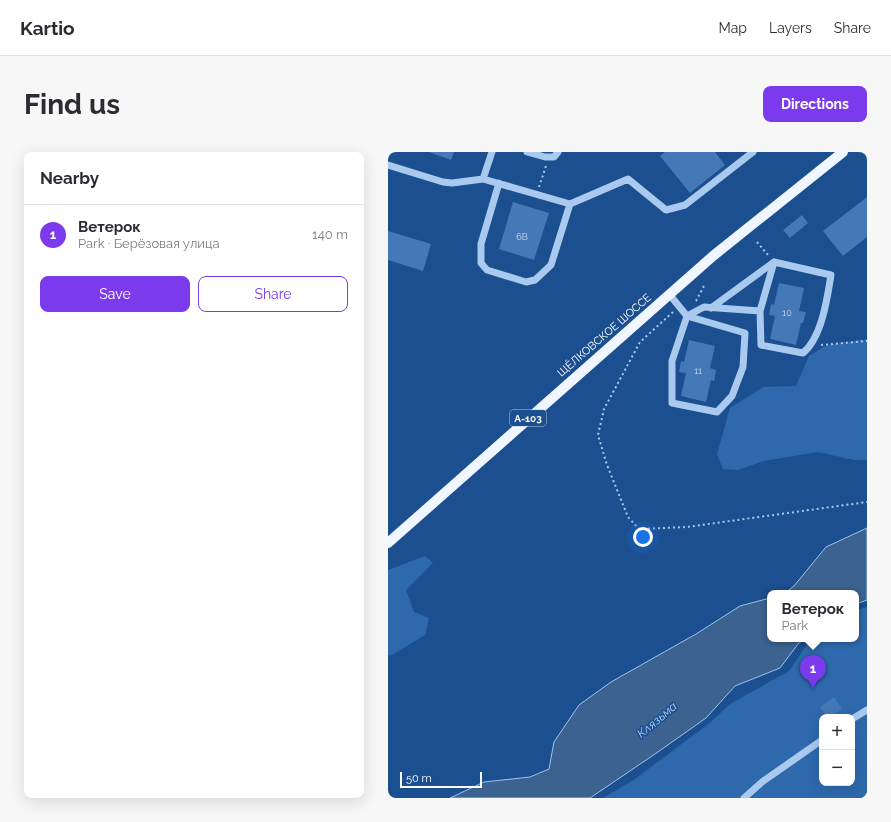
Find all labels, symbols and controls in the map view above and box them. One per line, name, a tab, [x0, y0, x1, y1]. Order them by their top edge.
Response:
text: Kartio	[20, 17, 75, 39]
text: Map	[719, 20, 747, 36]
text: Layers	[769, 20, 812, 36]
text: Share	[834, 20, 871, 36]
button: Directions	[763, 86, 867, 122]
text: Find us	[24, 88, 120, 121]
text: Nearby	[40, 168, 99, 188]
text: Ветерок	[78, 218, 141, 236]
text: 1	[50, 227, 56, 242]
text: 140 m	[312, 227, 348, 242]
house number: 6В	[516, 232, 528, 242]
text: Park · Берёзовая улица	[78, 236, 220, 251]
button: Save	[40, 276, 190, 312]
button: Share	[198, 276, 348, 312]
street label: ЩЁЛКОВСКОЕ ШОССЕ	[555, 291, 654, 380]
house number: 10	[782, 308, 792, 318]
house number: 11	[694, 366, 702, 376]
road number: А-103	[510, 410, 546, 426]
your location	[633, 527, 653, 547]
popup	[767, 590, 859, 642]
text: Ветерок	[782, 600, 844, 618]
text: Park	[782, 618, 808, 633]
pin: 1	[800, 655, 826, 688]
water label: Клязьма	[634, 699, 680, 741]
map controls	[819, 714, 855, 786]
button: +	[819, 714, 855, 750]
button: −	[819, 750, 855, 786]
scale bar	[400, 770, 482, 789]
text: 50 m	[406, 772, 432, 785]

